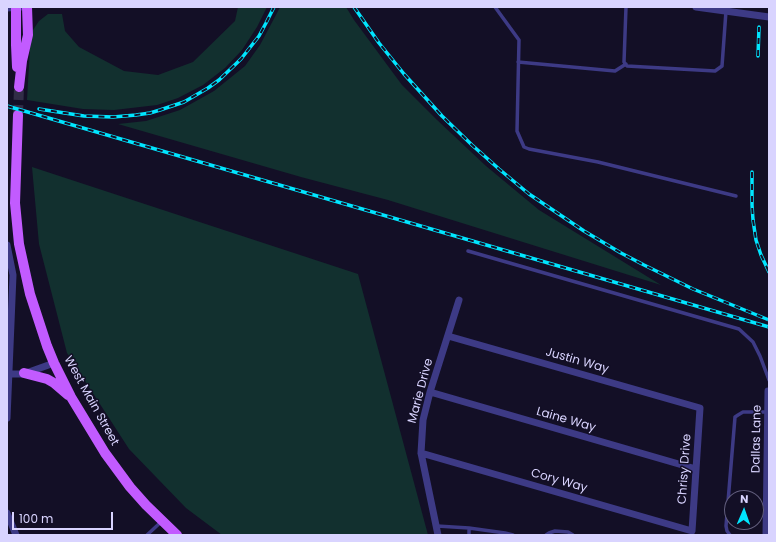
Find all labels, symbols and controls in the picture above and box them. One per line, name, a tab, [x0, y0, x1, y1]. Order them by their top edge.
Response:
street label: Justin Way	[544, 345, 610, 377]
street label: West Main Street	[60, 354, 122, 448]
street label: Marie Drive	[405, 357, 437, 425]
street label: Laine Way	[535, 405, 597, 435]
street label: Dallas Lane	[749, 405, 765, 473]
street label: Chrisy Drive	[675, 433, 695, 505]
street label: Cory Way	[529, 466, 589, 496]
north arrow	[724, 490, 764, 530]
text: N	[740, 491, 749, 507]
scale bar	[14, 504, 115, 530]
text: 100 m	[19, 510, 53, 527]

